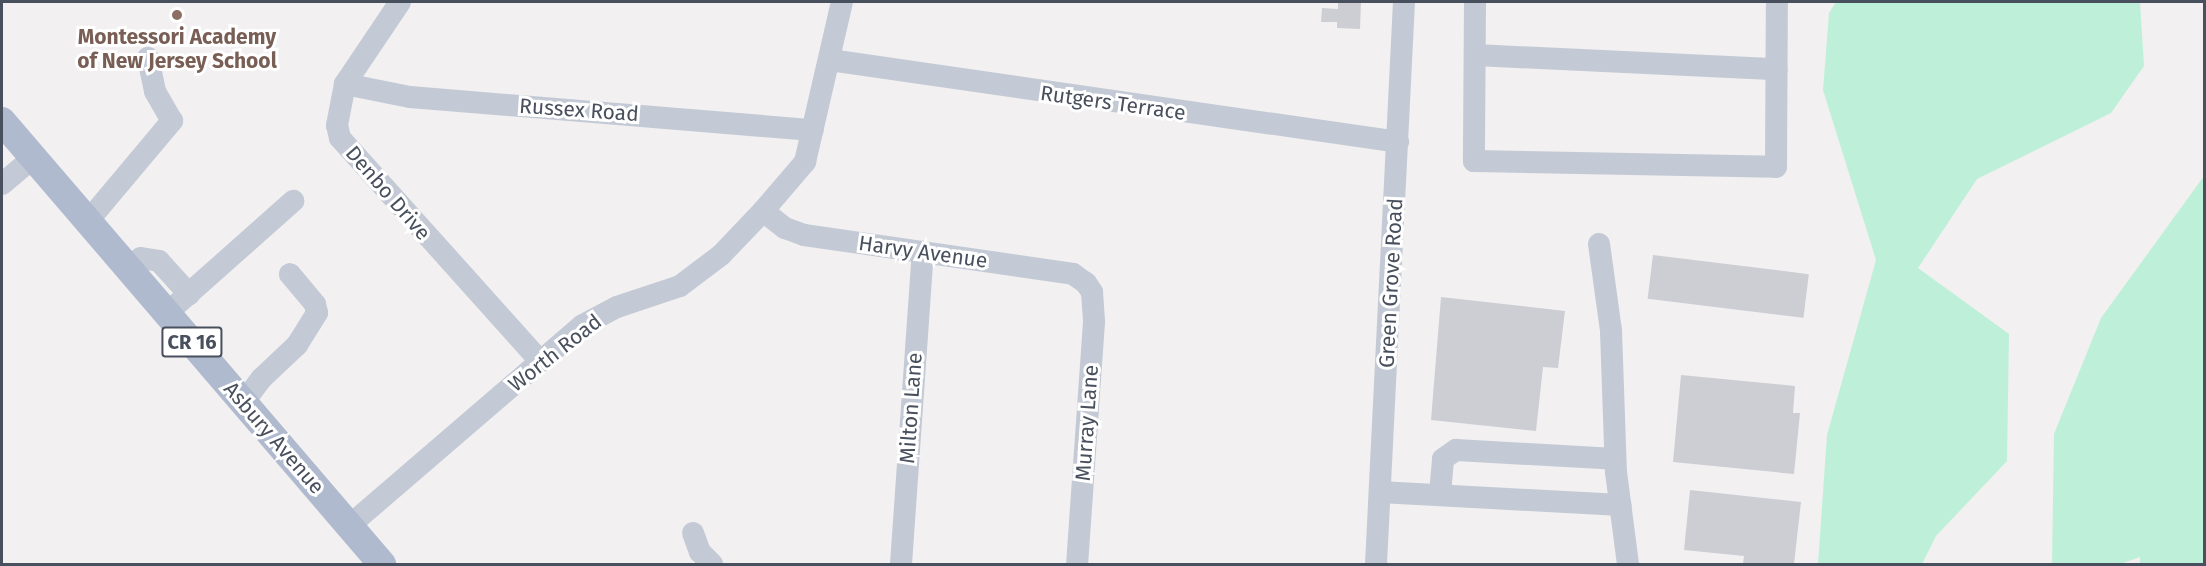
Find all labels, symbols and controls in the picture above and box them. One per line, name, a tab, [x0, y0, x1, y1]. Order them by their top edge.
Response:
marker: Montessori Academy of New Jersey School	[170, 8, 184, 22]
place label: Montessori Academy of New Jersey School	[77, 24, 277, 74]
street label: Rutgers Terrace	[1039, 80, 1187, 126]
street label: Russex Road	[518, 93, 640, 127]
street label: Denbo Drive	[340, 141, 436, 245]
street label: Green Grove Road	[1374, 197, 1408, 369]
street label: Harvy Avenue	[857, 230, 989, 274]
street label: Worth Road	[503, 309, 607, 397]
road number: CR 16	[160, 325, 224, 359]
street label: Milton Lane	[895, 352, 927, 464]
street label: Murray Lane	[1070, 364, 1104, 482]
street label: Asbury Avenue	[218, 377, 330, 499]

